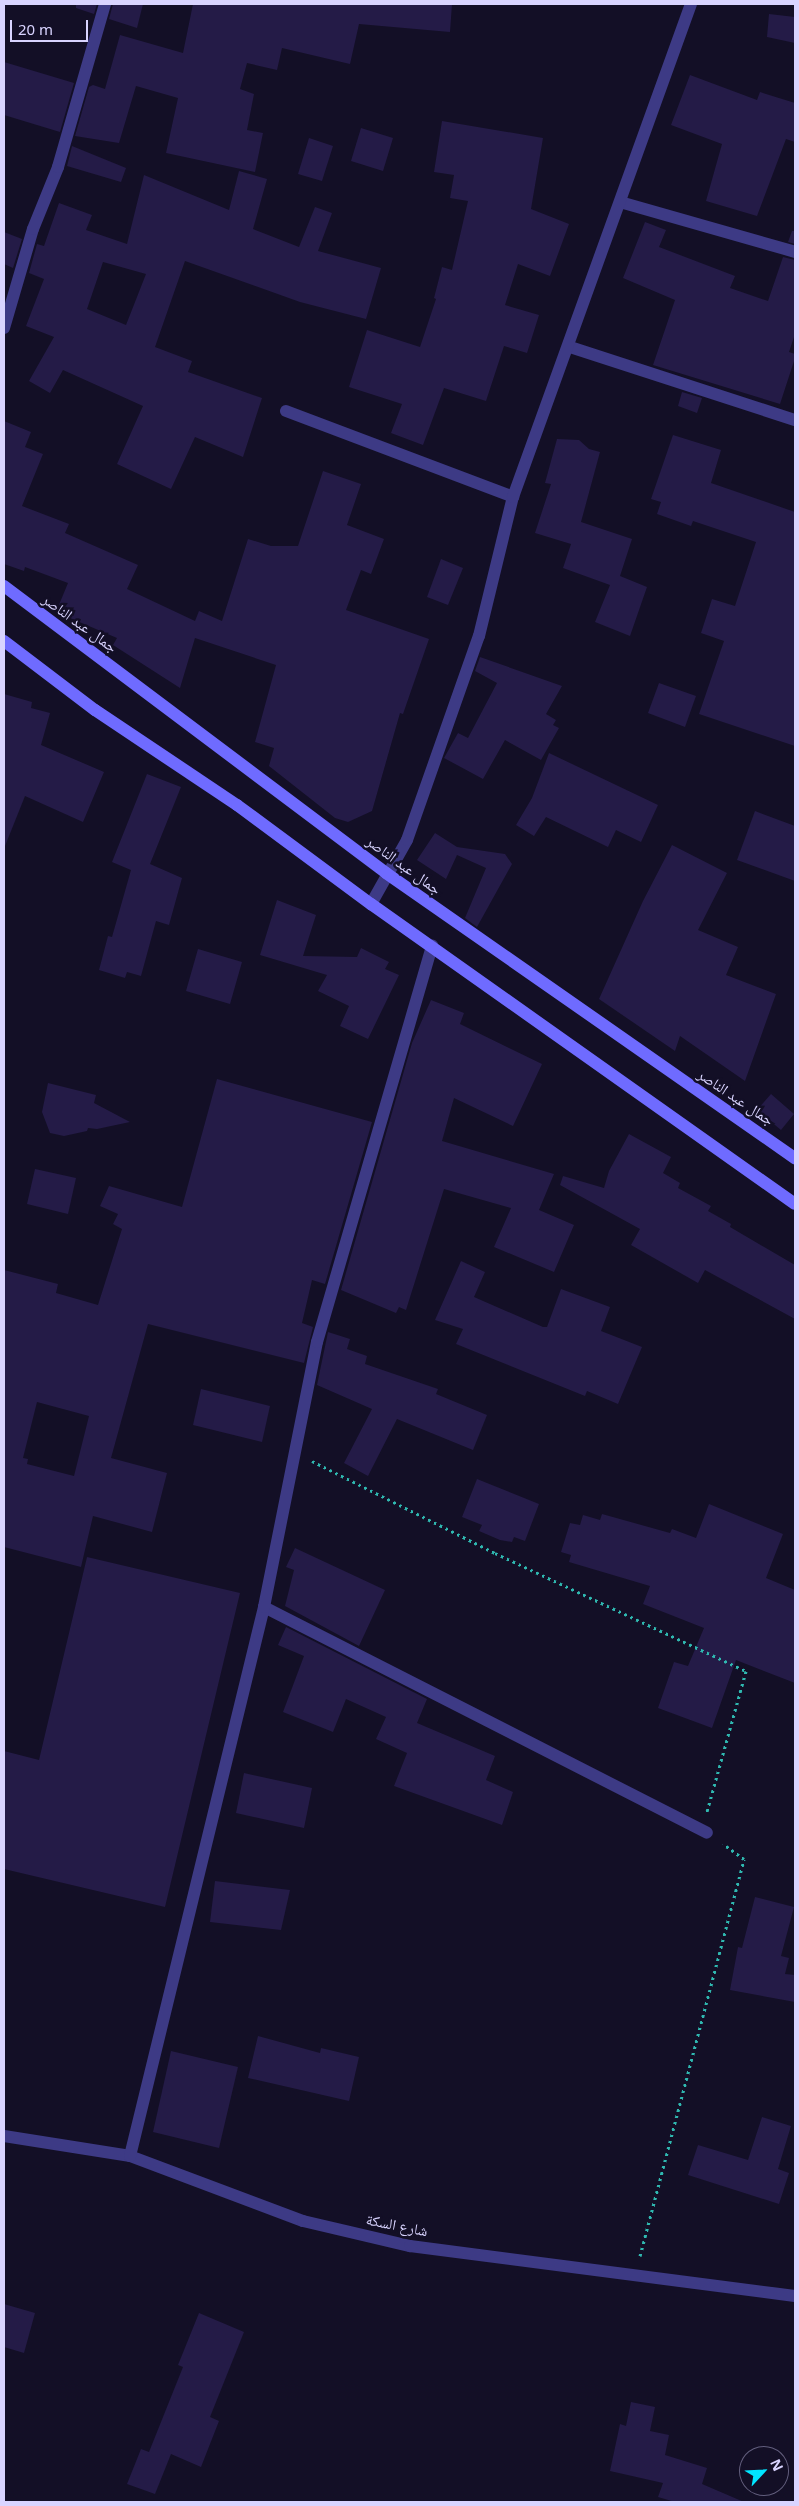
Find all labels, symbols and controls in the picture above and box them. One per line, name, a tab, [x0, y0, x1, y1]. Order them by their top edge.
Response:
scale bar	[12, 10, 90, 42]
text: 20 m	[18, 19, 53, 39]
street label: جمال عبد الناصر	[39, 590, 121, 656]
street label: جمال عبد الناصر	[363, 832, 445, 898]
street label: جمال عبد الناصر	[694, 1065, 778, 1129]
street label: شارع السكة	[364, 2210, 430, 2240]
north arrow	[739, 2446, 789, 2496]
text: N	[766, 2456, 788, 2474]

